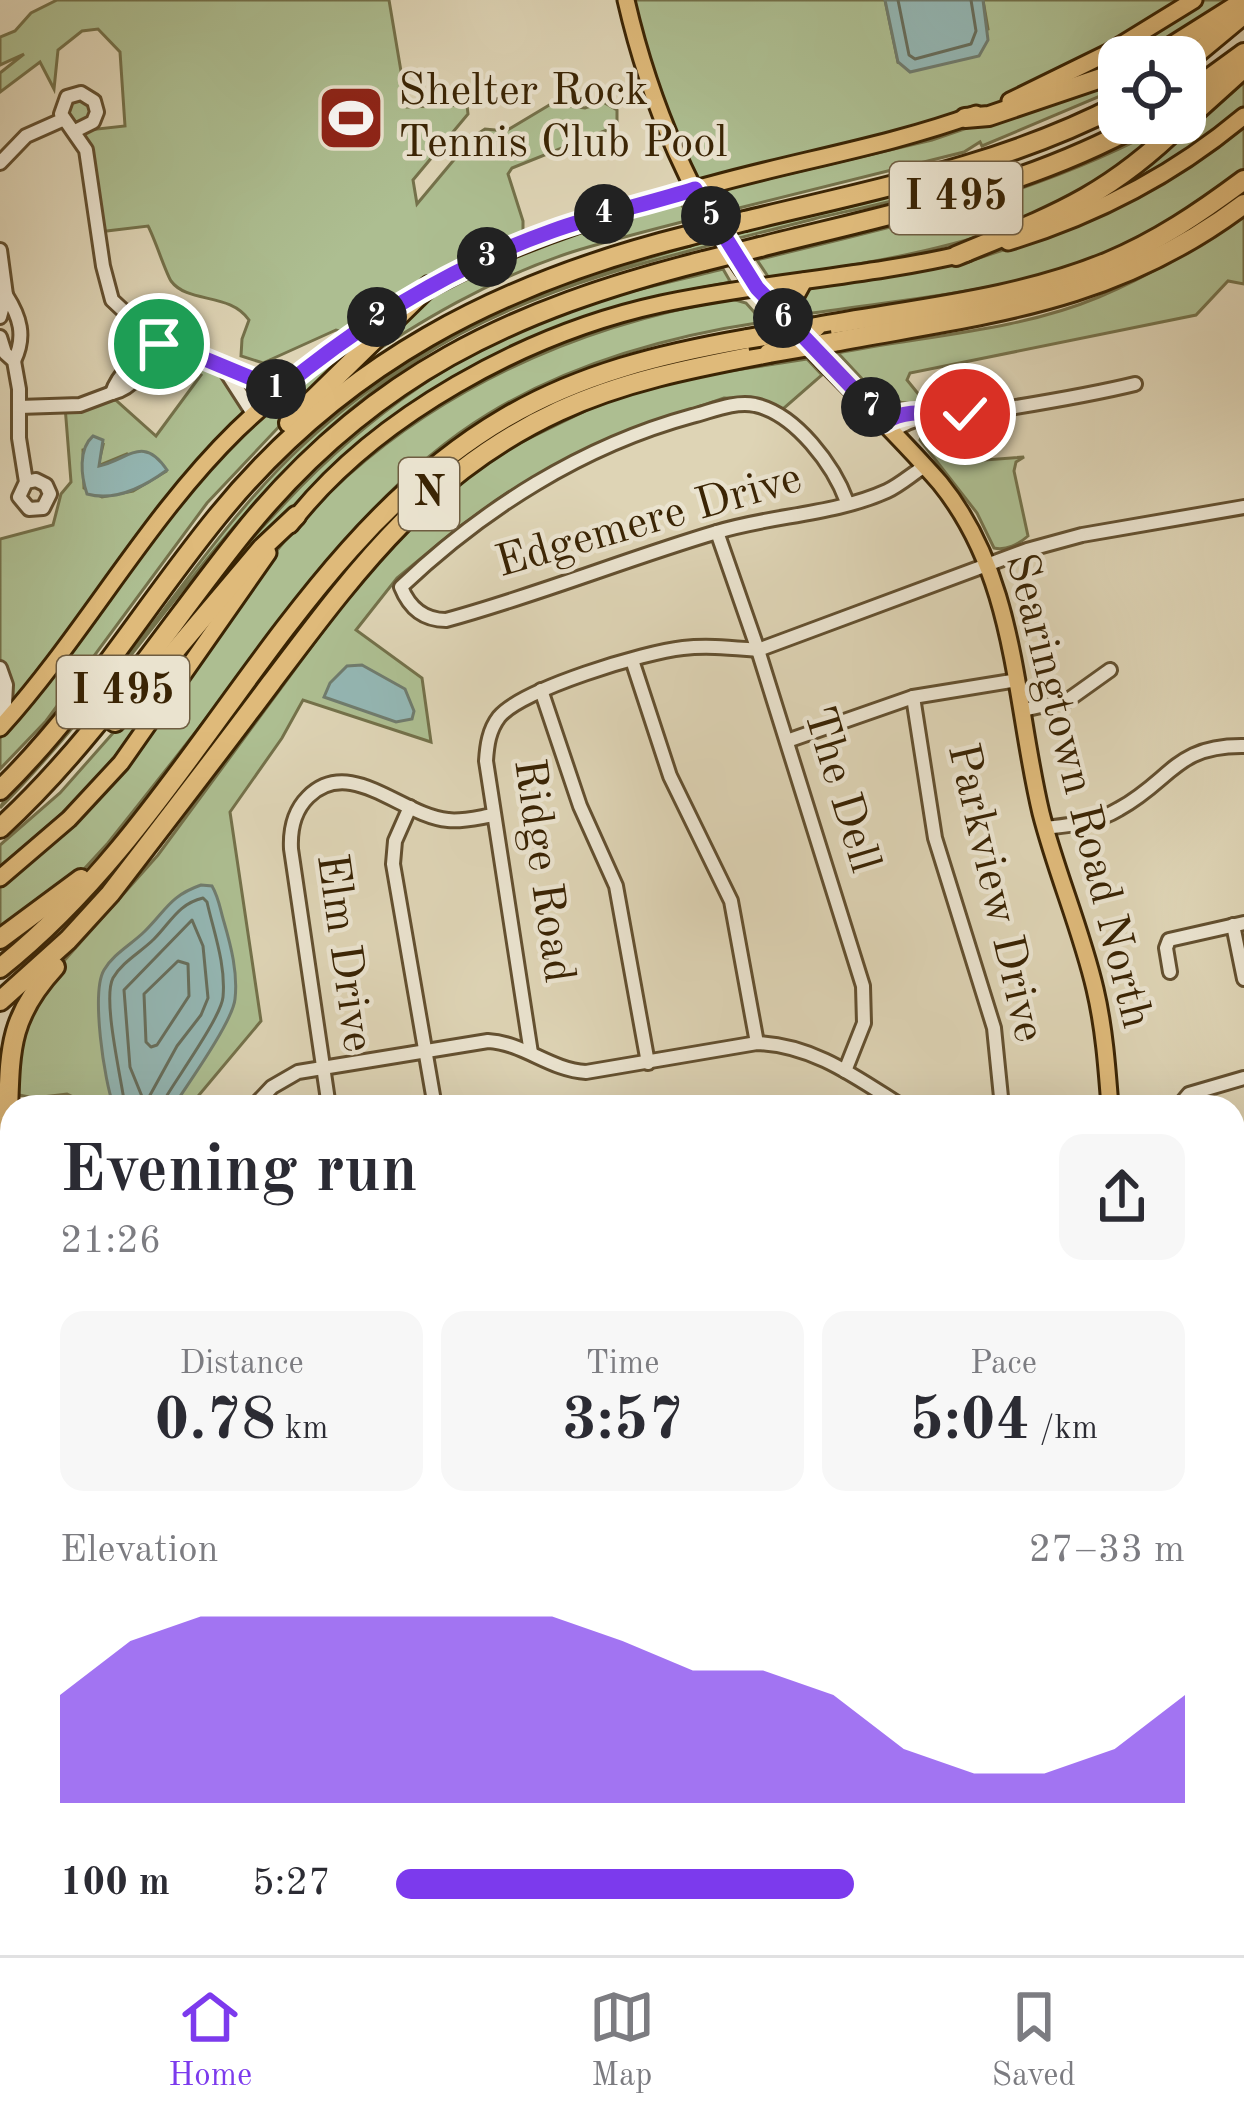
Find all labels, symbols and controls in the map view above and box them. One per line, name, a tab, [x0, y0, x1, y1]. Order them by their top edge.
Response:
map controls	[1098, 36, 1206, 144]
button: locate	[1098, 36, 1206, 144]
place label: Shelter Rock Tennis Club Pool	[398, 70, 728, 167]
sports icon: Shelter Rock Tennis Club Pool	[316, 83, 386, 153]
road number: I 495	[890, 162, 1022, 234]
pin: 4	[574, 184, 634, 244]
pin: 5	[681, 186, 741, 246]
text: 4	[594, 197, 614, 230]
text: 5	[701, 199, 721, 232]
pin: 3	[457, 227, 517, 287]
text: 3	[477, 240, 497, 273]
pin: 2	[347, 287, 407, 347]
pin: 6	[753, 288, 813, 348]
pin	[108, 293, 210, 395]
text: 2	[367, 300, 387, 333]
text: 6	[773, 301, 793, 334]
icon: arrive	[126, 311, 192, 377]
pin: 1	[246, 359, 306, 419]
pin	[914, 363, 1016, 465]
text: 1	[266, 372, 286, 405]
pin: 7	[841, 377, 901, 437]
icon: check	[932, 381, 998, 447]
text: 7	[861, 390, 881, 423]
street label: Edgemere Drive	[491, 457, 807, 587]
road number: N	[399, 458, 459, 530]
street label: Searingtown Road North	[996, 549, 1158, 1033]
road number: I 495	[57, 656, 189, 728]
street label: The Dell	[794, 702, 886, 878]
street label: Parkview Drive	[938, 739, 1050, 1047]
street label: Ridge Road	[504, 756, 580, 986]
street label: Elm Drive	[307, 851, 379, 1055]
button: share	[1059, 1134, 1185, 1260]
text: Evening run	[60, 1140, 418, 1206]
text: 21:26	[60, 1222, 161, 1261]
text: Distance	[179, 1348, 304, 1381]
text: Time	[586, 1348, 659, 1381]
text: Pace	[970, 1348, 1037, 1381]
text: 0.78	[155, 1392, 276, 1452]
text: 3:57	[562, 1392, 683, 1452]
text: 5:04	[909, 1392, 1030, 1452]
text: km	[276, 1413, 328, 1446]
text: /km	[1030, 1413, 1098, 1446]
text: Elevation	[60, 1531, 219, 1570]
text: 27–33 m	[1028, 1531, 1185, 1570]
text: 100 m	[60, 1864, 170, 1903]
text: 5:27	[252, 1864, 331, 1903]
tab: Home	[168, 1984, 252, 2097]
tab: Map	[589, 1984, 655, 2097]
tab: Saved	[992, 1984, 1076, 2097]

